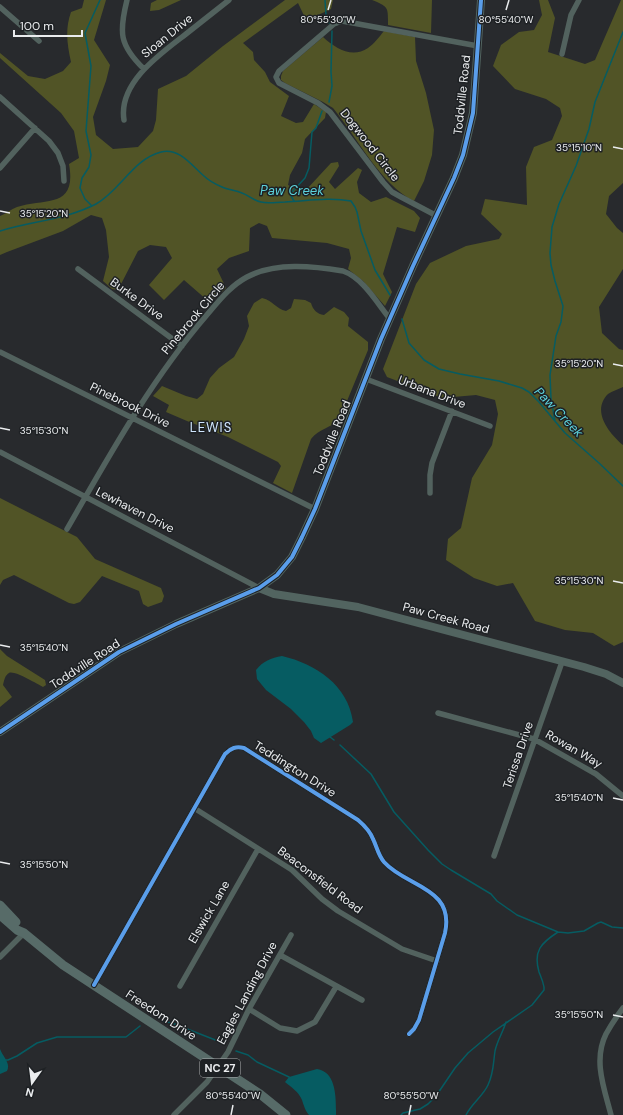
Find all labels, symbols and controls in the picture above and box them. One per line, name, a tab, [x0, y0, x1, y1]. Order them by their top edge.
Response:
street label: Sloan Drive	[138, 10, 196, 62]
scale bar	[14, 12, 82, 38]
text: 80°55'30"W	[300, 13, 356, 26]
text: 80°55'40"W	[479, 13, 534, 26]
text: 100 m	[20, 18, 54, 34]
street label: Toddville Road	[450, 54, 474, 136]
street label: Dogwood Circle	[337, 106, 403, 185]
text: 35°15'10"N	[556, 141, 602, 154]
water label: Paw Creek	[260, 182, 324, 199]
text: 35°15'20"N	[20, 207, 68, 220]
street label: Burke Drive	[107, 274, 167, 324]
street label: Pinebrook Circle	[158, 278, 228, 358]
text: 35°15'20"N	[555, 357, 603, 370]
street label: Urbana Drive	[396, 372, 468, 412]
street label: Pinebrook Drive	[87, 379, 173, 431]
water label: Paw Creek	[531, 383, 588, 441]
street label: Toddville Road	[310, 398, 354, 478]
district label: LEWIS	[190, 419, 232, 436]
text: 35°15'30"N	[20, 424, 68, 437]
street label: Lewhaven Drive	[93, 483, 177, 537]
text: 35°15'30"N	[555, 574, 603, 587]
street label: Paw Creek Road	[401, 599, 491, 637]
street label: Toddville Road	[47, 635, 123, 693]
text: 35°15'40"N	[20, 641, 68, 654]
street label: Terissa Drive	[499, 719, 537, 791]
street label: Rowan Way	[543, 726, 606, 772]
street label: Teddington Drive	[251, 737, 339, 801]
text: 35°15'40"N	[555, 791, 603, 804]
street label: Beaconsfield Road	[274, 843, 366, 917]
text: 35°15'50"N	[20, 858, 68, 871]
street label: Elswick Lane	[185, 878, 234, 946]
street label: Eagles Landing Drive	[213, 939, 281, 1047]
street label: Freedom Drive	[123, 986, 200, 1044]
text: 35°15'50"N	[555, 1008, 603, 1021]
road number: NC 27	[200, 1059, 240, 1077]
north arrow	[12, 1063, 52, 1103]
text: N	[24, 1085, 35, 1100]
text: 80°55'40"W	[206, 1089, 261, 1102]
text: 80°55'50"W	[383, 1089, 439, 1102]

